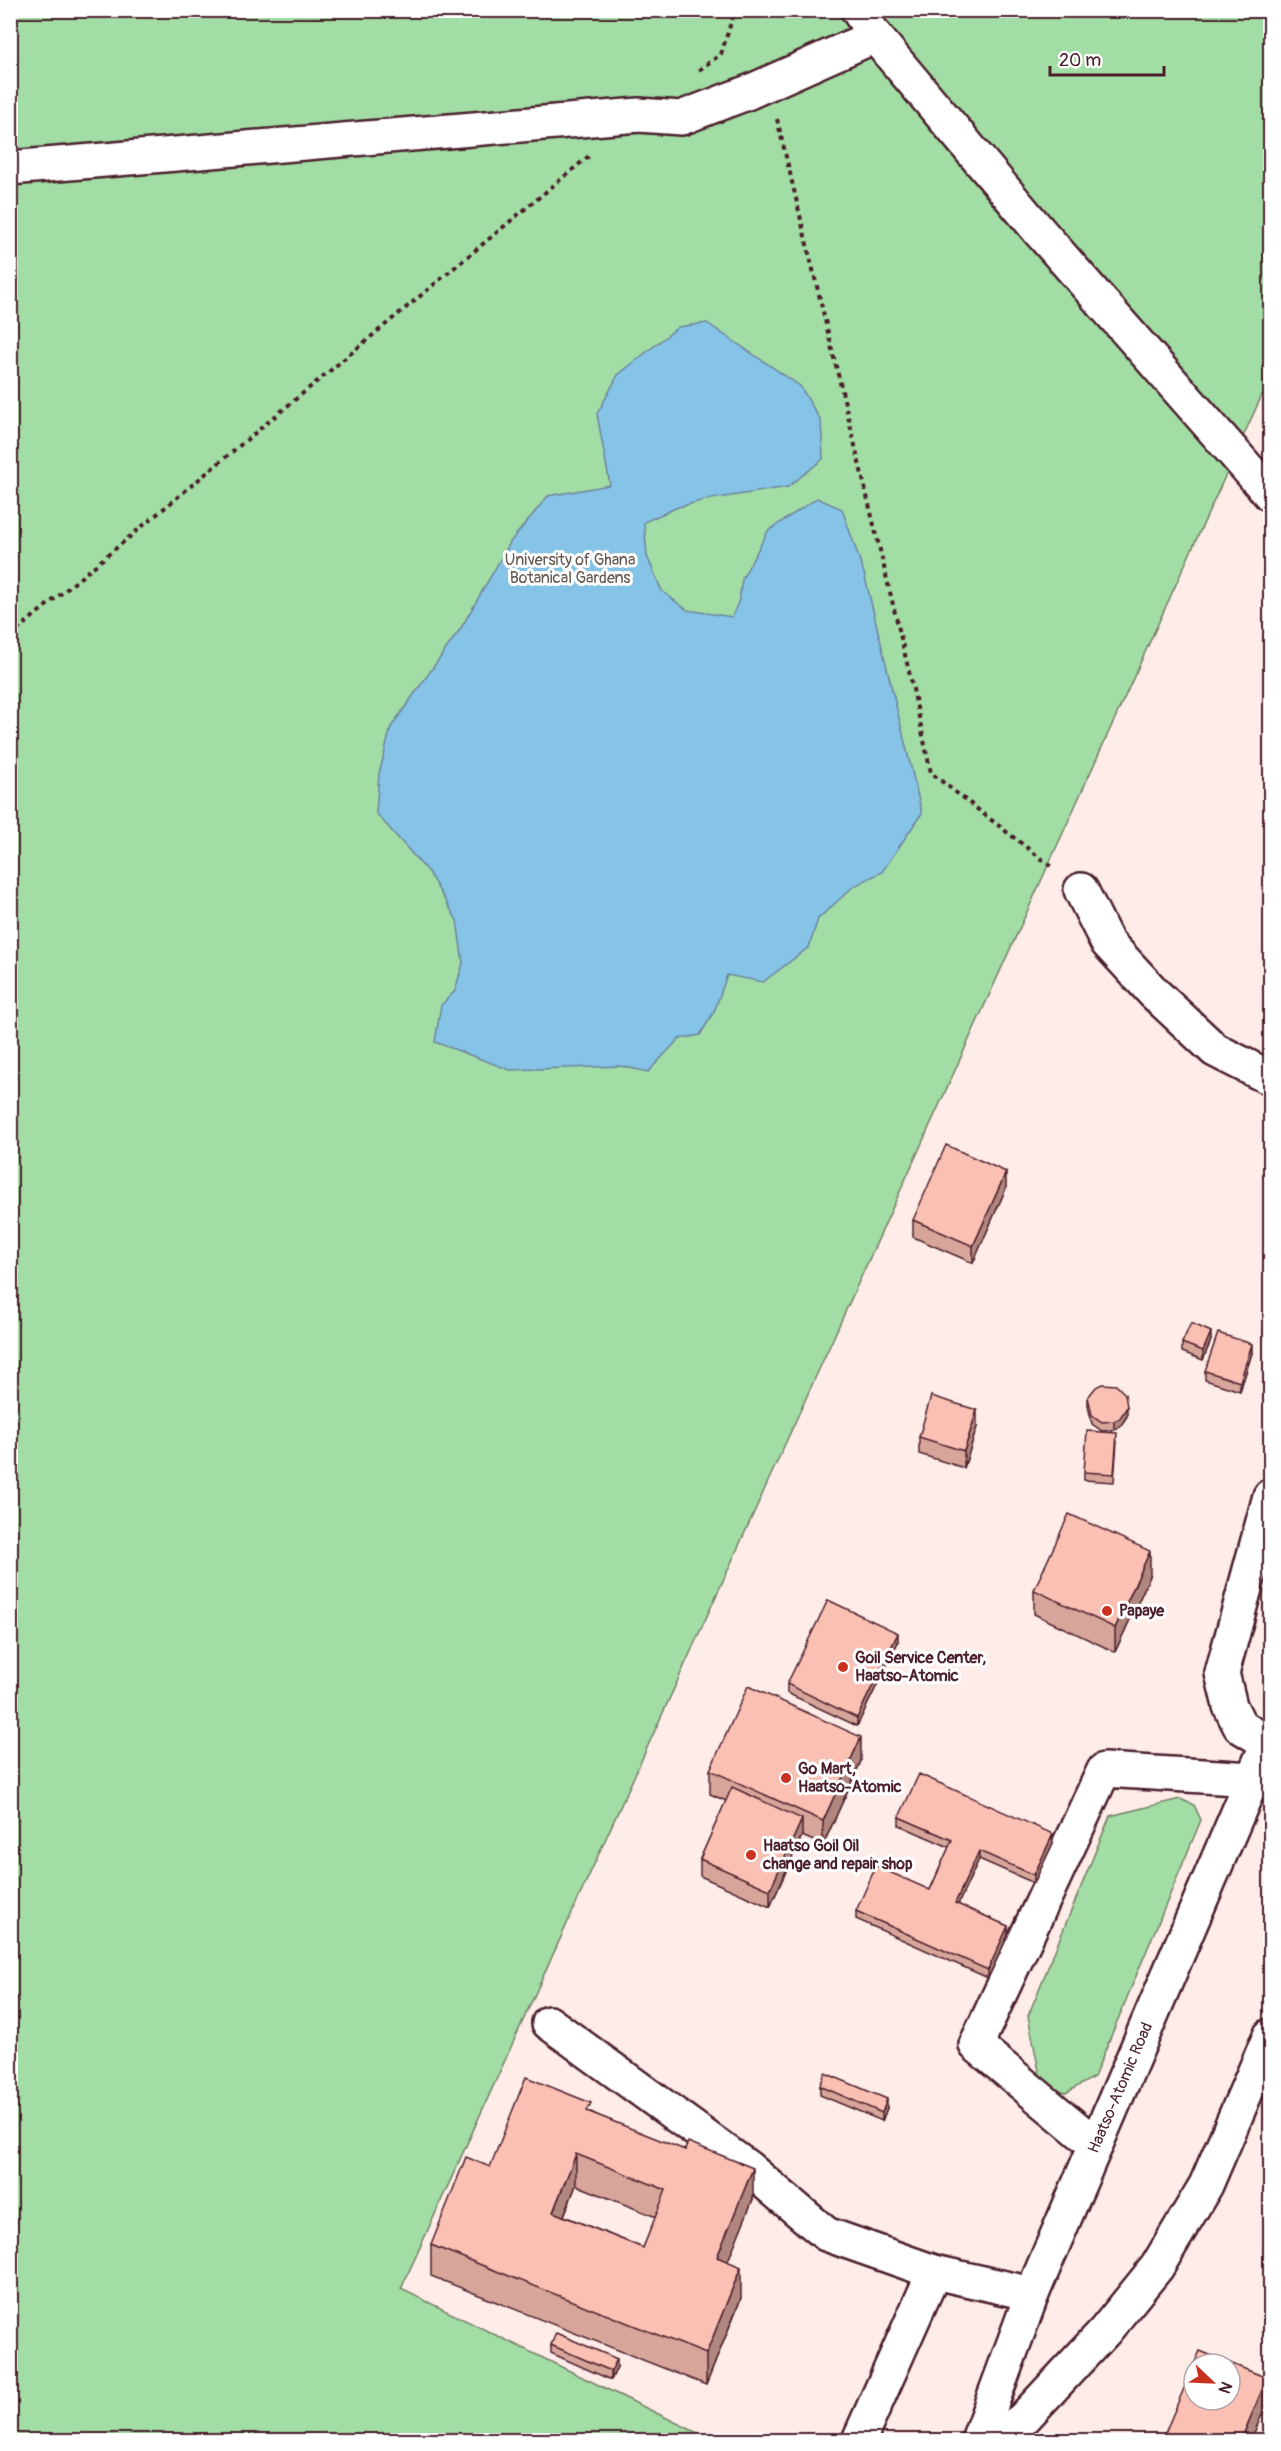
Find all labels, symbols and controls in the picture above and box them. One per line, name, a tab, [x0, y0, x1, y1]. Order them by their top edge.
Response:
scale bar	[1050, 39, 1164, 77]
text: 20 m	[1059, 49, 1101, 72]
park label: University of Ghana Botanical Gardens	[505, 550, 635, 588]
place label: Papaye	[1119, 1601, 1165, 1621]
marker: Papaye	[1100, 1604, 1114, 1618]
place label: Goil Service Center, Haatso-Atomic	[855, 1648, 986, 1686]
marker: Goil Service Center, Haatso-Atomic	[836, 1660, 850, 1674]
place label: Go Mart, Haatso-Atomic	[798, 1759, 902, 1797]
marker: Go Mart, Haatso-Atomic	[779, 1771, 793, 1785]
place label: Haatso Goil Oil change and repair shop	[762, 1836, 913, 1874]
marker: Haatso Goil Oil change and repair shop	[744, 1848, 758, 1862]
street label: Haatso-Atomic Road	[1083, 2019, 1157, 2156]
north arrow	[1182, 2352, 1242, 2412]
text: N	[1213, 2379, 1236, 2397]

